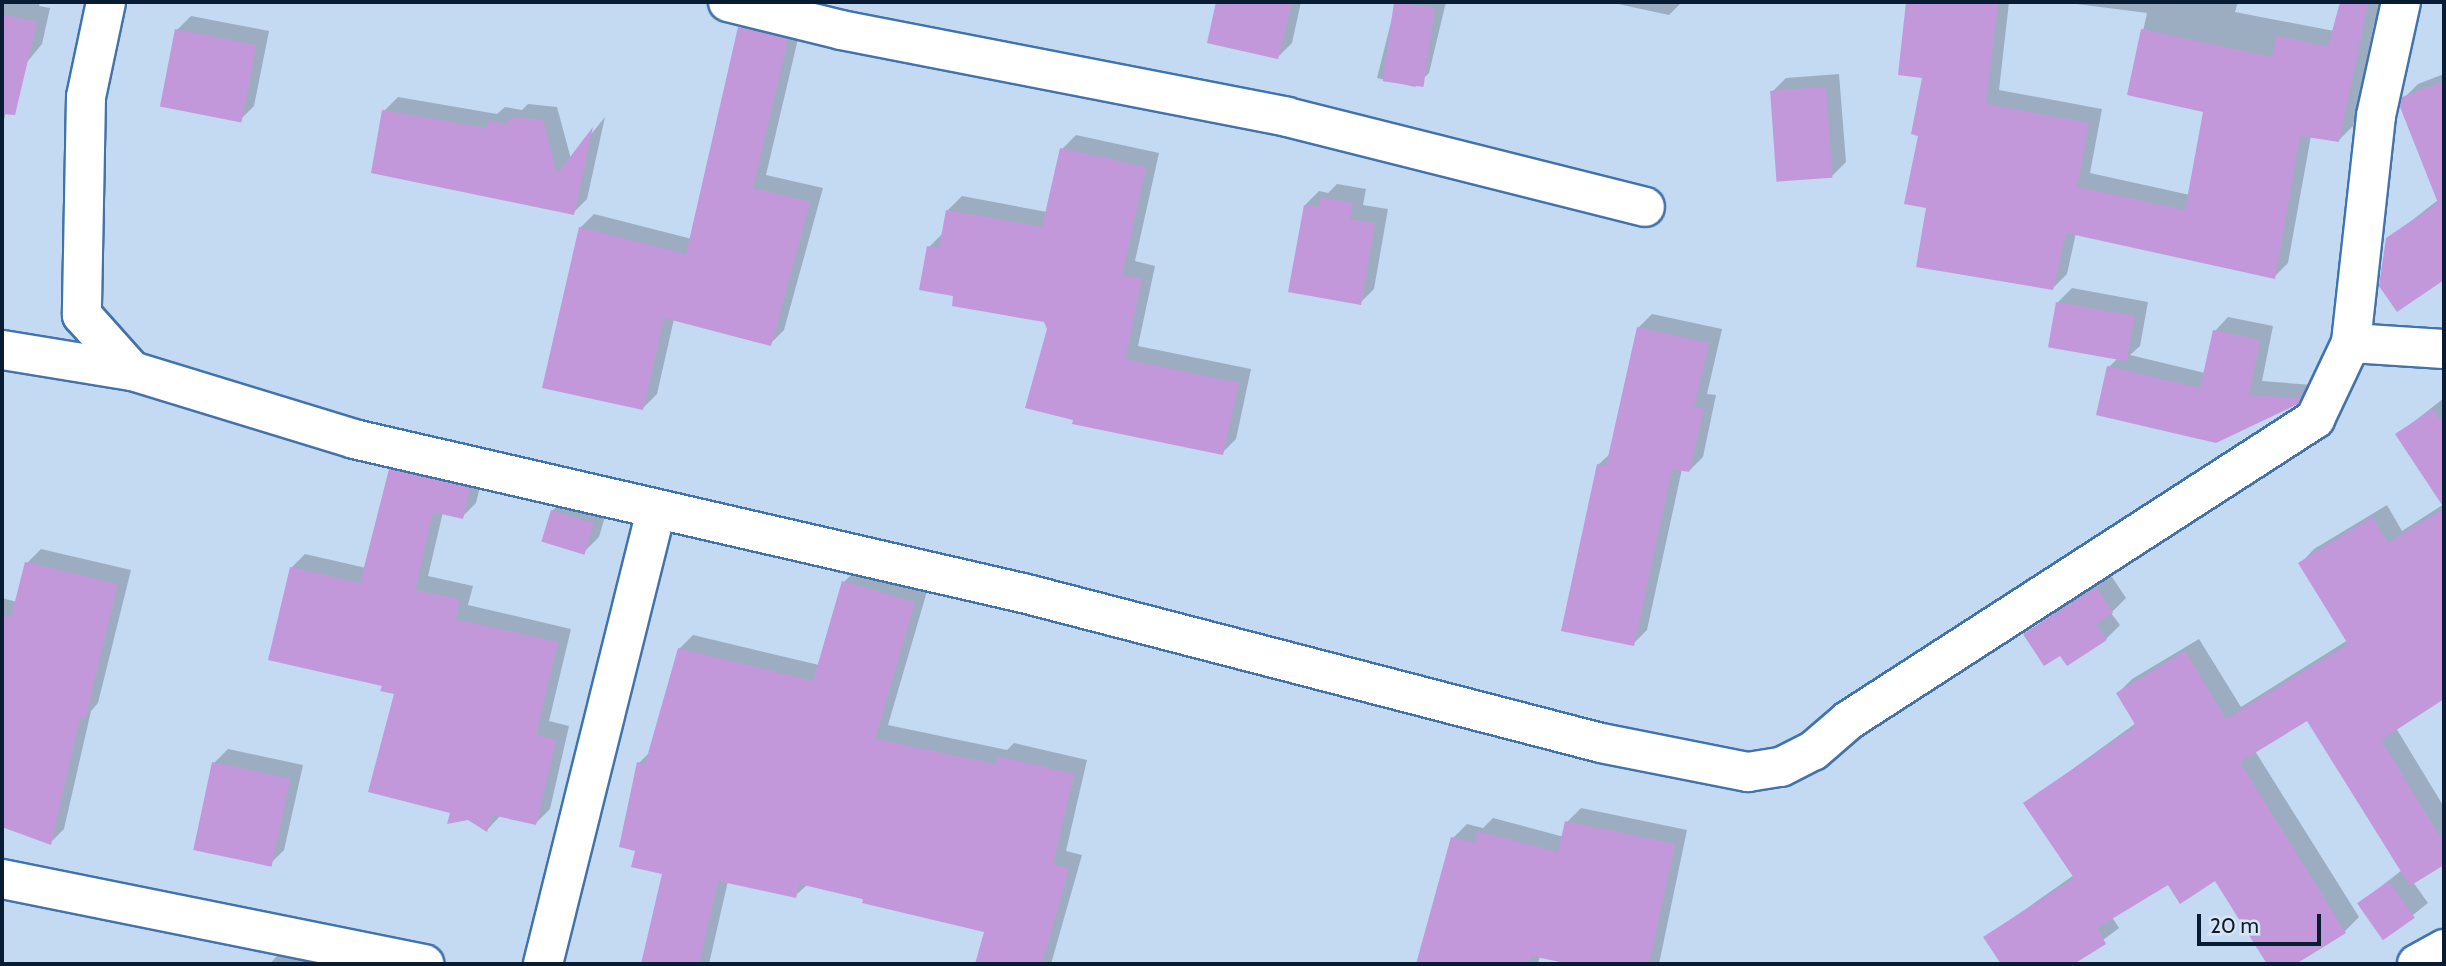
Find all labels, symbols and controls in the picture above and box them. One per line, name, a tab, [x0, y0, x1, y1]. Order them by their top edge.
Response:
scale bar	[2201, 900, 2325, 944]
text: 20 m	[2210, 913, 2259, 938]

